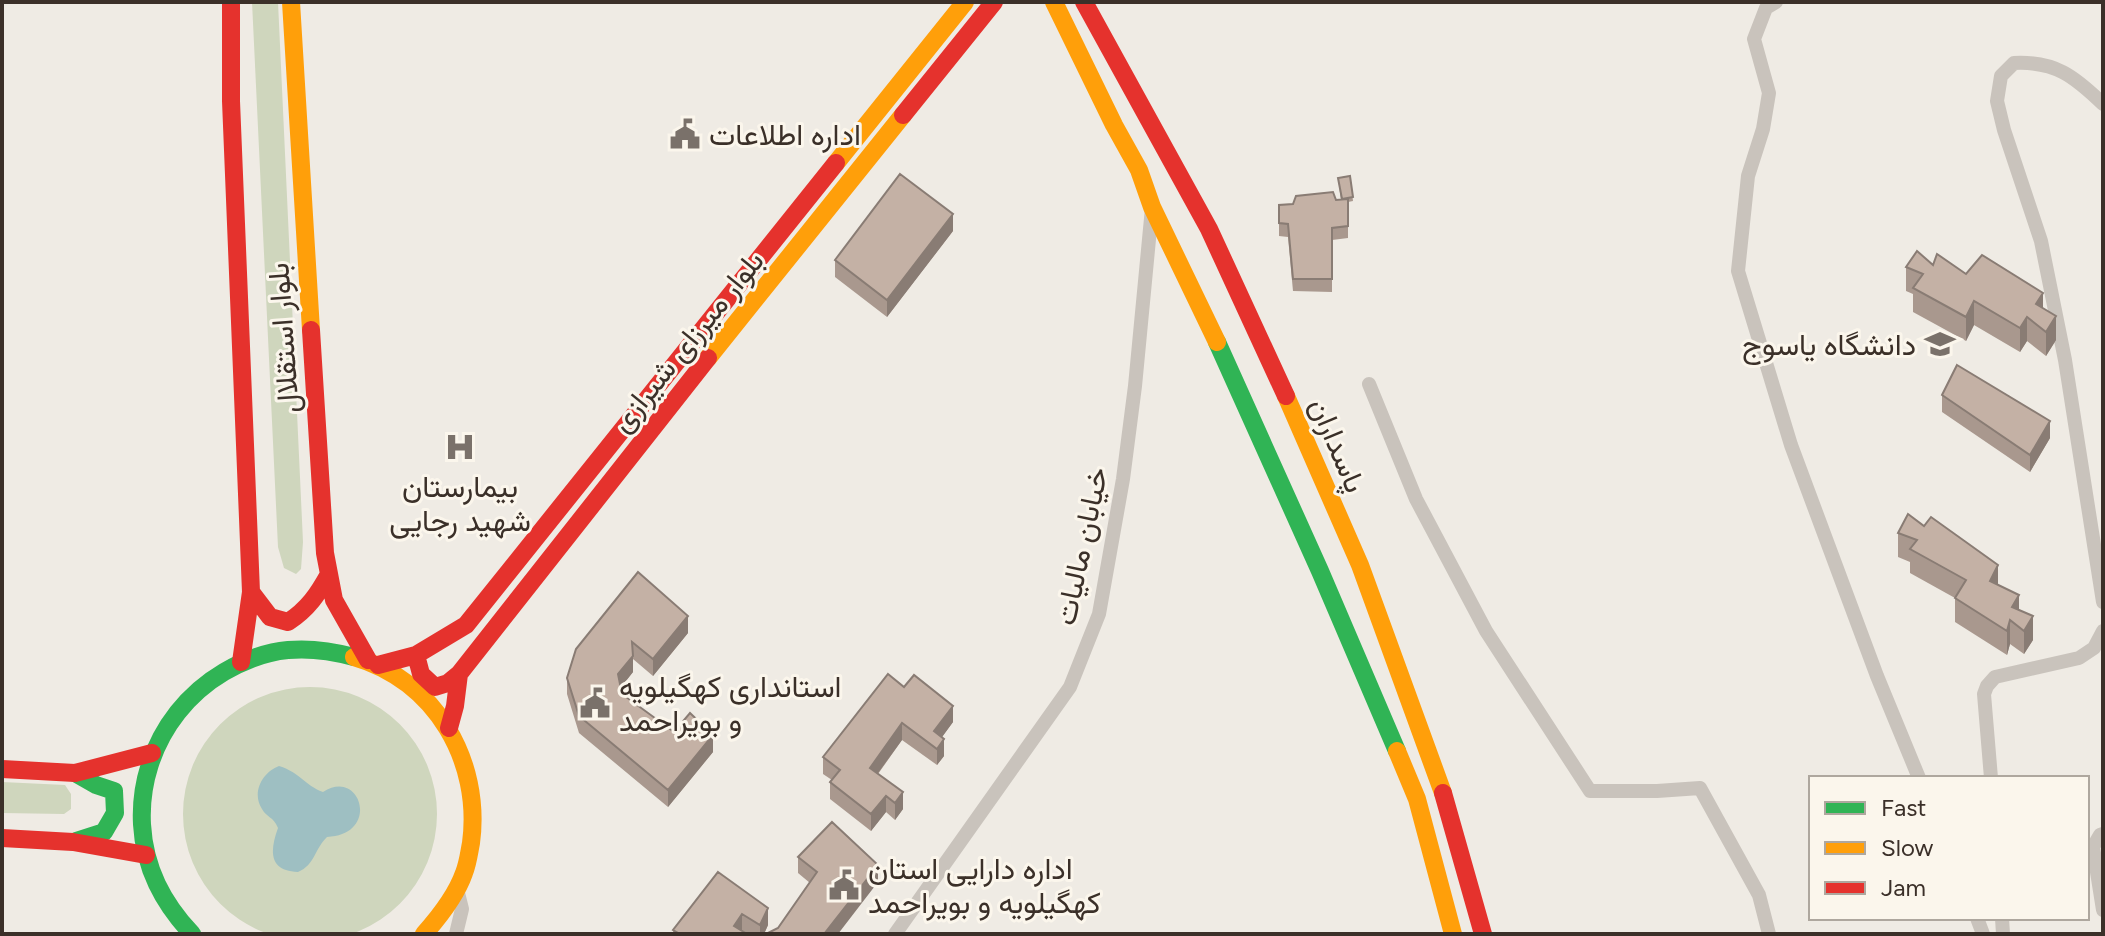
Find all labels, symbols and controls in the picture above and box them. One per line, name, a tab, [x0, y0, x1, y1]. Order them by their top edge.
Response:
place label: اداره اطلاعات	[709, 116, 861, 153]
public building icon: اداره اطلاعات	[668, 117, 702, 151]
street label: بلوار میرزای شیرازی	[603, 243, 771, 439]
street label: بلوار استقلال	[259, 262, 307, 414]
place label: دانشگاه یاسوج	[1742, 326, 1916, 365]
school or university icon: دانشگاه یاسوج	[1923, 327, 1957, 361]
street label: پاسداران	[1300, 392, 1374, 499]
hospital icon: بیمارستان شهید رجایی	[443, 430, 477, 464]
street label: خیابان مالیات	[1046, 464, 1116, 628]
place label: بیمارستان شهید رجایی	[389, 468, 531, 539]
place label: استانداری کهگیلویه و بویراحمد	[619, 668, 842, 739]
public building icon: استانداری کهگیلویه و بویراحمد	[578, 686, 612, 720]
legend	[1809, 776, 2089, 920]
text: Fast	[1881, 793, 1926, 822]
text: Slow	[1881, 833, 1934, 862]
place label: اداره دارایی استان کهگیلویه و بویراحمد	[868, 850, 1101, 921]
public building icon: اداره دارایی استان کهگیلویه و بویراحمد	[827, 868, 861, 902]
text: Jam	[1881, 873, 1926, 902]

